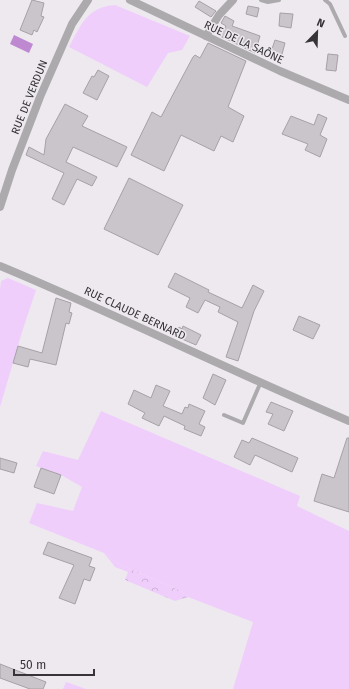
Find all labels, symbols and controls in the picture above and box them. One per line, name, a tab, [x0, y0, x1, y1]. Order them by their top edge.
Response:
north arrow	[297, 12, 337, 52]
text: N	[315, 16, 327, 31]
street label: RUE DE LA SAÔNE	[202, 17, 286, 67]
street label: RUE DE VERDUN	[9, 58, 50, 136]
street label: RUE CLAUDE BERNARD	[82, 284, 188, 343]
scale bar	[14, 651, 94, 677]
text: 50 m	[20, 658, 46, 672]

